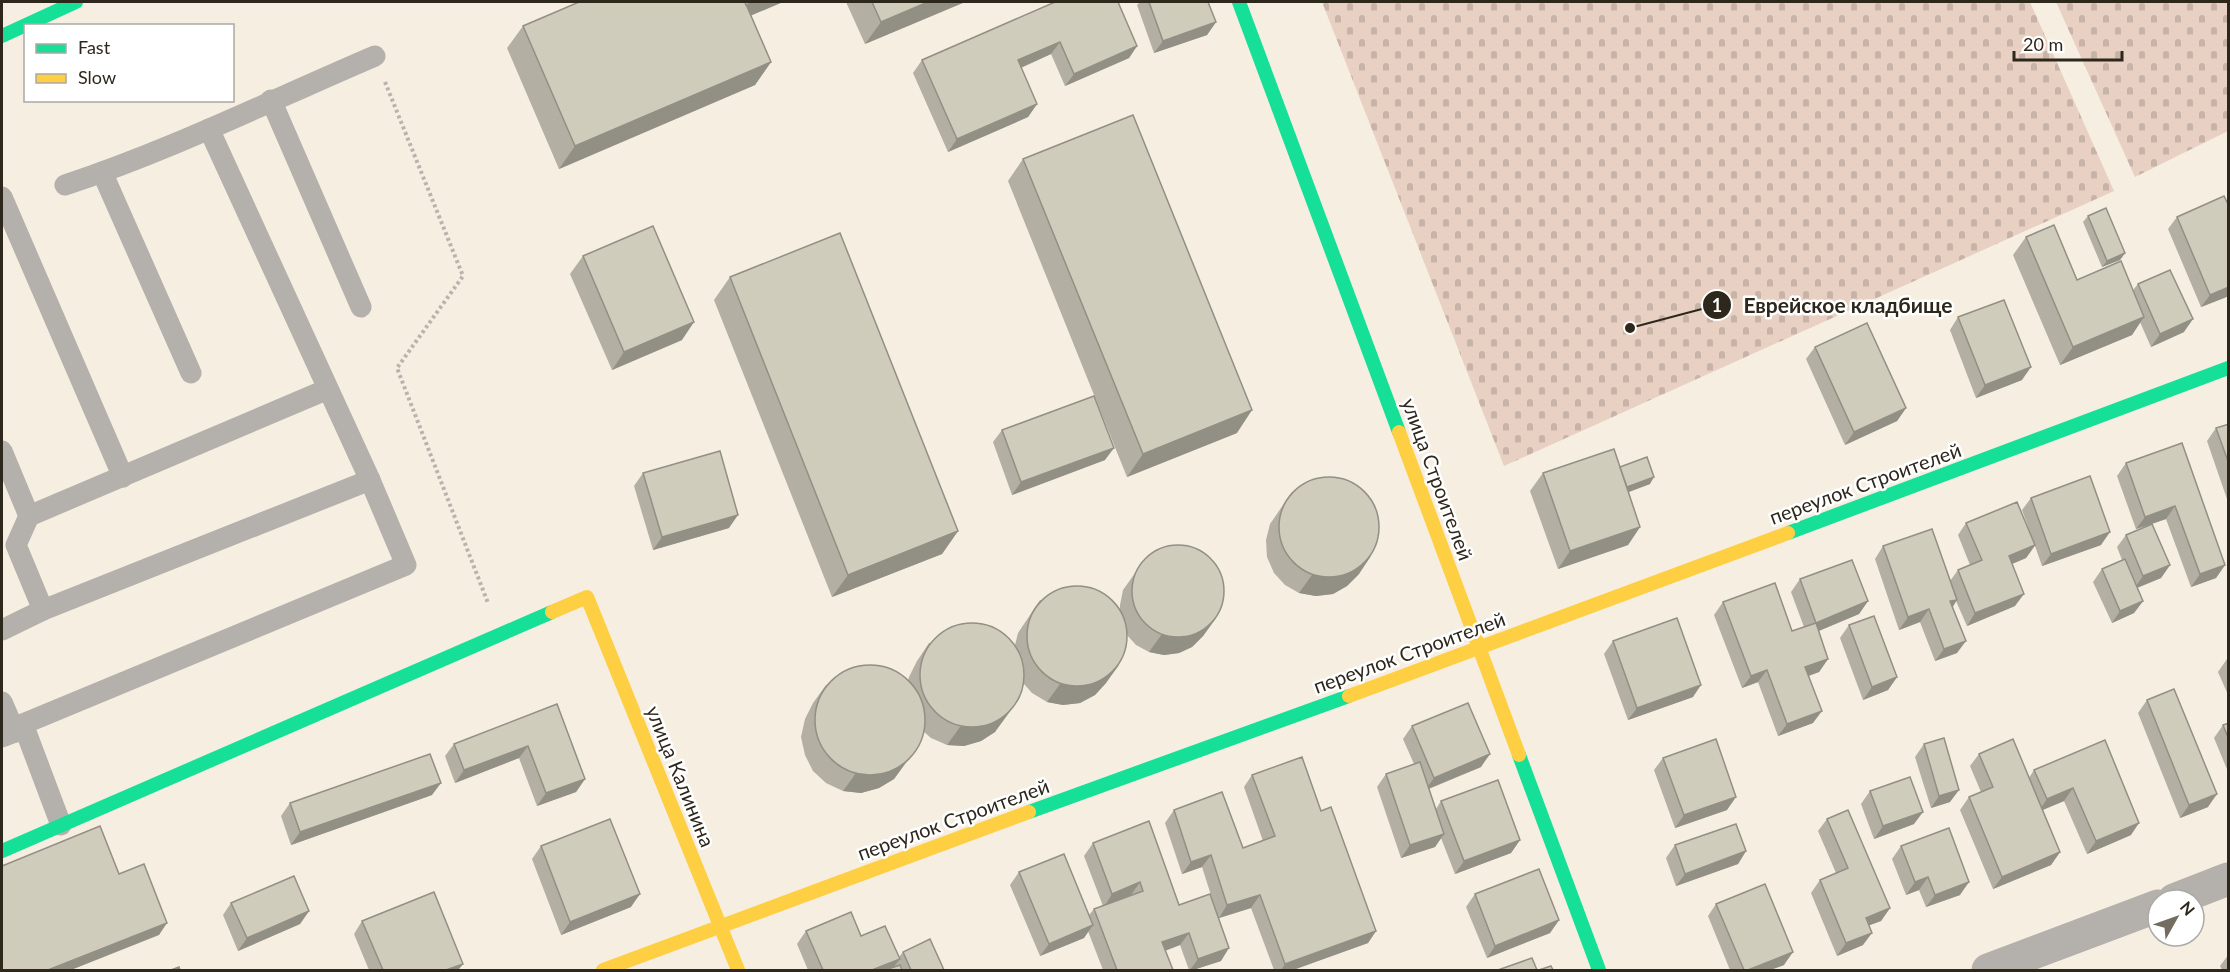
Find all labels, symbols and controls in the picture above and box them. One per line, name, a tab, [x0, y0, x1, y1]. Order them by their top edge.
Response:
legend	[24, 24, 234, 102]
scale bar	[2014, 24, 2122, 62]
text: 20 m	[2023, 33, 2063, 55]
text: Fast	[78, 36, 111, 58]
text: Slow	[78, 66, 116, 88]
callout: Еврейское кладбище	[1702, 286, 1965, 325]
text: Еврейское кладбище	[1743, 292, 1953, 317]
text: 1	[1712, 294, 1722, 316]
street label: улица Строителей	[1397, 395, 1479, 563]
street label: переулок Строителей	[1766, 437, 1964, 529]
street label: переулок Строителей	[1310, 606, 1508, 698]
street label: улица Калинина	[642, 702, 720, 850]
street label: переулок Строителей	[854, 773, 1052, 865]
north arrow	[2146, 888, 2206, 948]
text: N	[2177, 897, 2199, 919]

